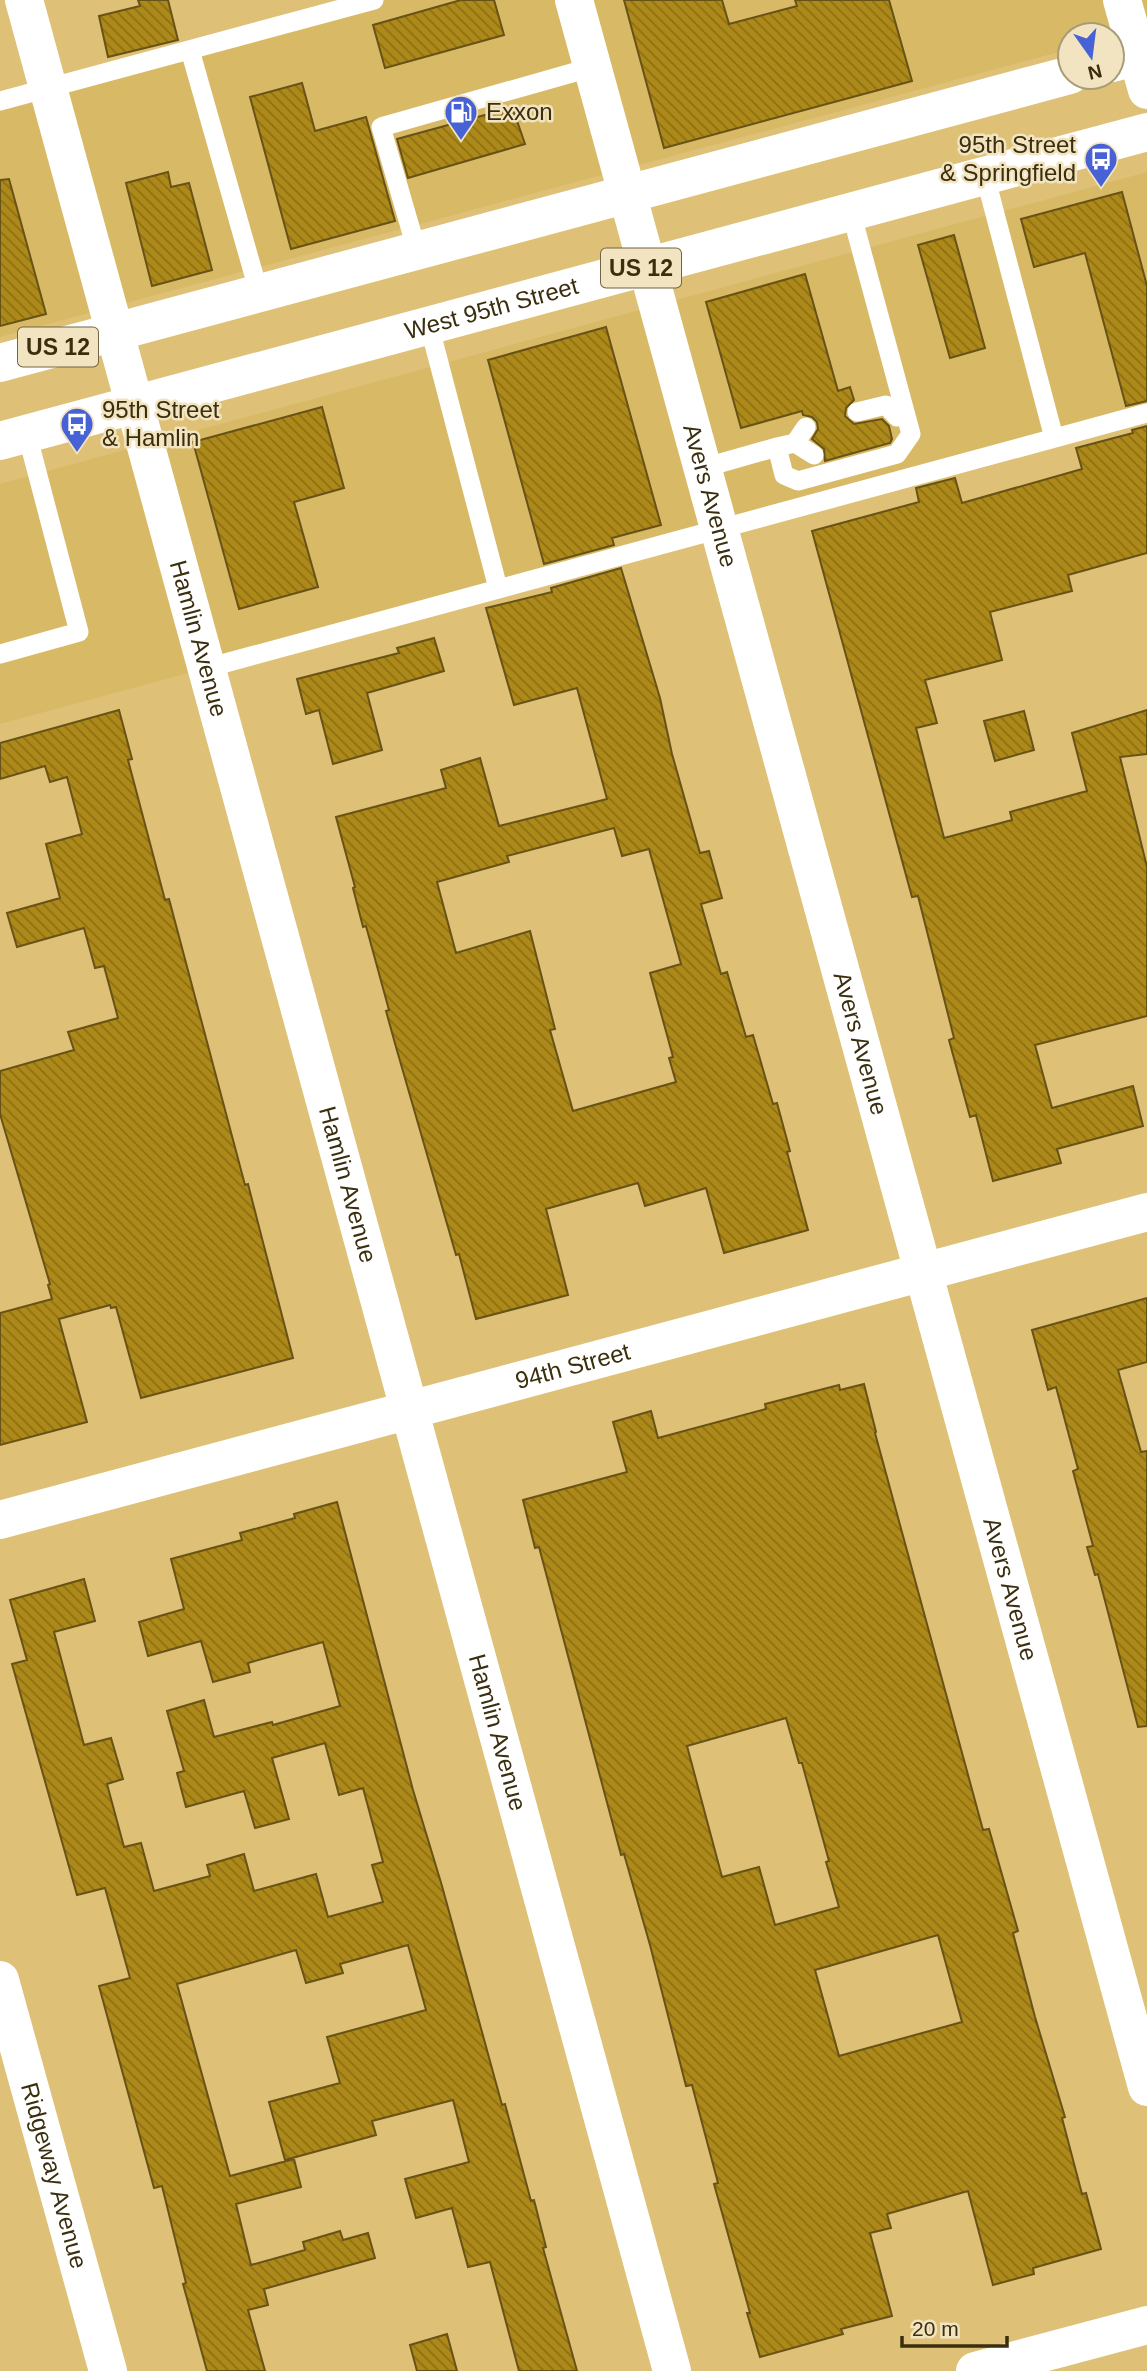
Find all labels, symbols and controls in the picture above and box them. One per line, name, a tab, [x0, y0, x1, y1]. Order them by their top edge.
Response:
north arrow	[1056, 21, 1126, 91]
text: N	[1086, 60, 1104, 84]
fuel station icon: Exxon	[442, 93, 480, 142]
place label: Exxon	[486, 98, 553, 125]
place label: 95th Street & Springfield	[940, 131, 1076, 186]
bus stop icon: 95th Street & Springfield	[1082, 140, 1120, 189]
road number: US 12	[601, 248, 681, 288]
street label: West 95th Street	[402, 272, 581, 344]
road number: US 12	[18, 328, 98, 366]
place label: 95th Street & Hamlin	[102, 396, 220, 451]
bus stop icon: 95th Street & Hamlin	[58, 405, 96, 454]
street label: Avers Avenue	[678, 421, 743, 570]
street label: Hamlin Avenue	[165, 557, 233, 720]
street label: Avers Avenue	[828, 969, 893, 1118]
street label: Hamlin Avenue	[314, 1103, 382, 1266]
street label: 94th Street	[512, 1337, 633, 1394]
street label: Avers Avenue	[978, 1514, 1043, 1664]
street label: Hamlin Avenue	[464, 1651, 532, 1814]
street label: Ridgeway Avenue	[16, 2079, 93, 2272]
scale bar	[902, 2304, 1007, 2348]
text: 20 m	[912, 2317, 959, 2340]

